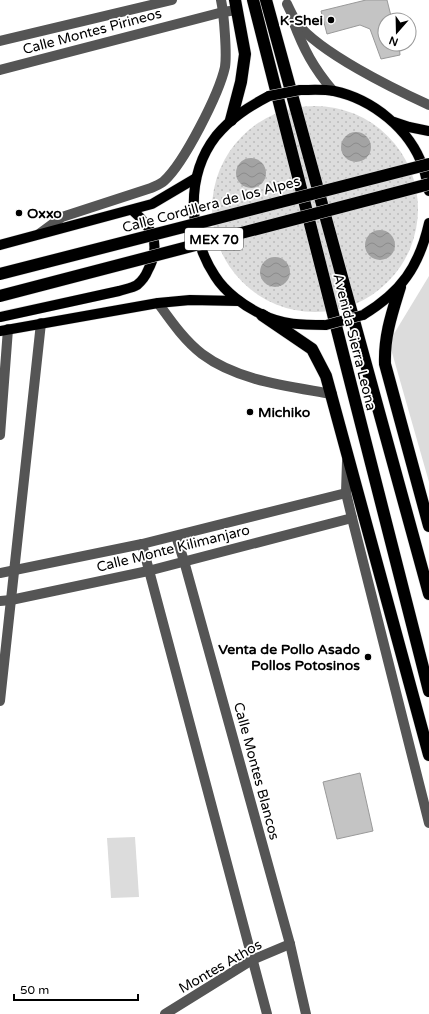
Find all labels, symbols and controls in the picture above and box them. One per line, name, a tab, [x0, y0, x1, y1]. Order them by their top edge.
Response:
street label: Calle Montes Pirineos	[21, 5, 164, 58]
place label: K-Shei	[280, 12, 323, 29]
north arrow	[377, 12, 417, 52]
marker: K-Shei	[326, 15, 336, 25]
text: N	[387, 33, 400, 49]
street label: Calle Cordillera de los Alpes	[120, 172, 302, 236]
place label: Oxxo	[27, 205, 62, 222]
marker: Oxxo	[14, 208, 24, 218]
road number: MEX 70	[185, 228, 243, 250]
street label: Avenida Sierra Leona	[329, 272, 380, 412]
place label: Michiko	[258, 404, 311, 421]
marker: Michiko	[245, 407, 255, 417]
street label: Calle Monte Kilimanjaro	[95, 521, 252, 576]
place label: Venta de Pollo Asado Pollos Potosinos	[218, 641, 360, 674]
marker: Venta de Pollo Asado Pollos Potosinos	[363, 652, 373, 662]
street label: Calle Montes Blancos	[230, 700, 283, 842]
street label: Montes Athos	[176, 936, 265, 997]
scale bar	[14, 976, 138, 1002]
text: 50 m	[20, 983, 49, 997]

